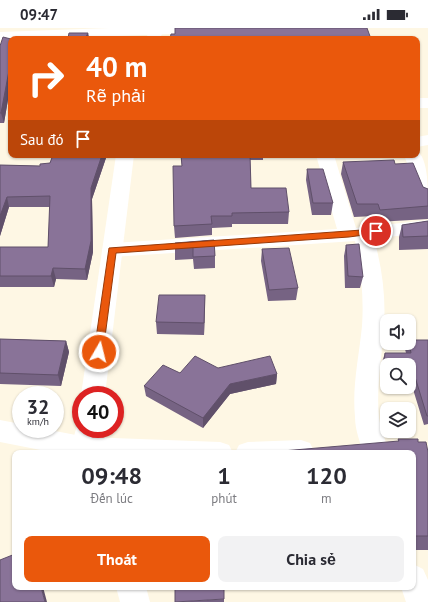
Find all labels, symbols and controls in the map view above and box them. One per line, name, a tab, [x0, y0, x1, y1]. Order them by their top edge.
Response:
text: 09:47	[20, 5, 58, 24]
text: 40 m	[86, 48, 147, 85]
icon: right	[20, 52, 72, 104]
text: Rẽ phải	[86, 84, 146, 107]
icon: arrive	[72, 128, 94, 150]
text: Sau đó	[20, 130, 64, 149]
pin	[359, 214, 393, 248]
icon: arrive	[365, 220, 387, 242]
map controls	[380, 314, 416, 438]
button: sound	[380, 314, 416, 350]
position arrow	[78, 331, 120, 373]
button: search	[380, 358, 416, 394]
speed limit sign: 40	[72, 386, 124, 438]
text: 32	[27, 394, 49, 420]
button: layers	[380, 402, 416, 438]
text: km/h	[27, 415, 49, 428]
text: 09:48	[81, 460, 142, 491]
text: 1	[217, 460, 231, 491]
text: 120	[306, 460, 347, 491]
text: Đến lúc	[90, 490, 133, 507]
text: phút	[211, 490, 237, 507]
text: m	[321, 490, 332, 507]
button: Thoát	[24, 536, 210, 582]
button: Chia sẻ	[218, 536, 404, 582]

